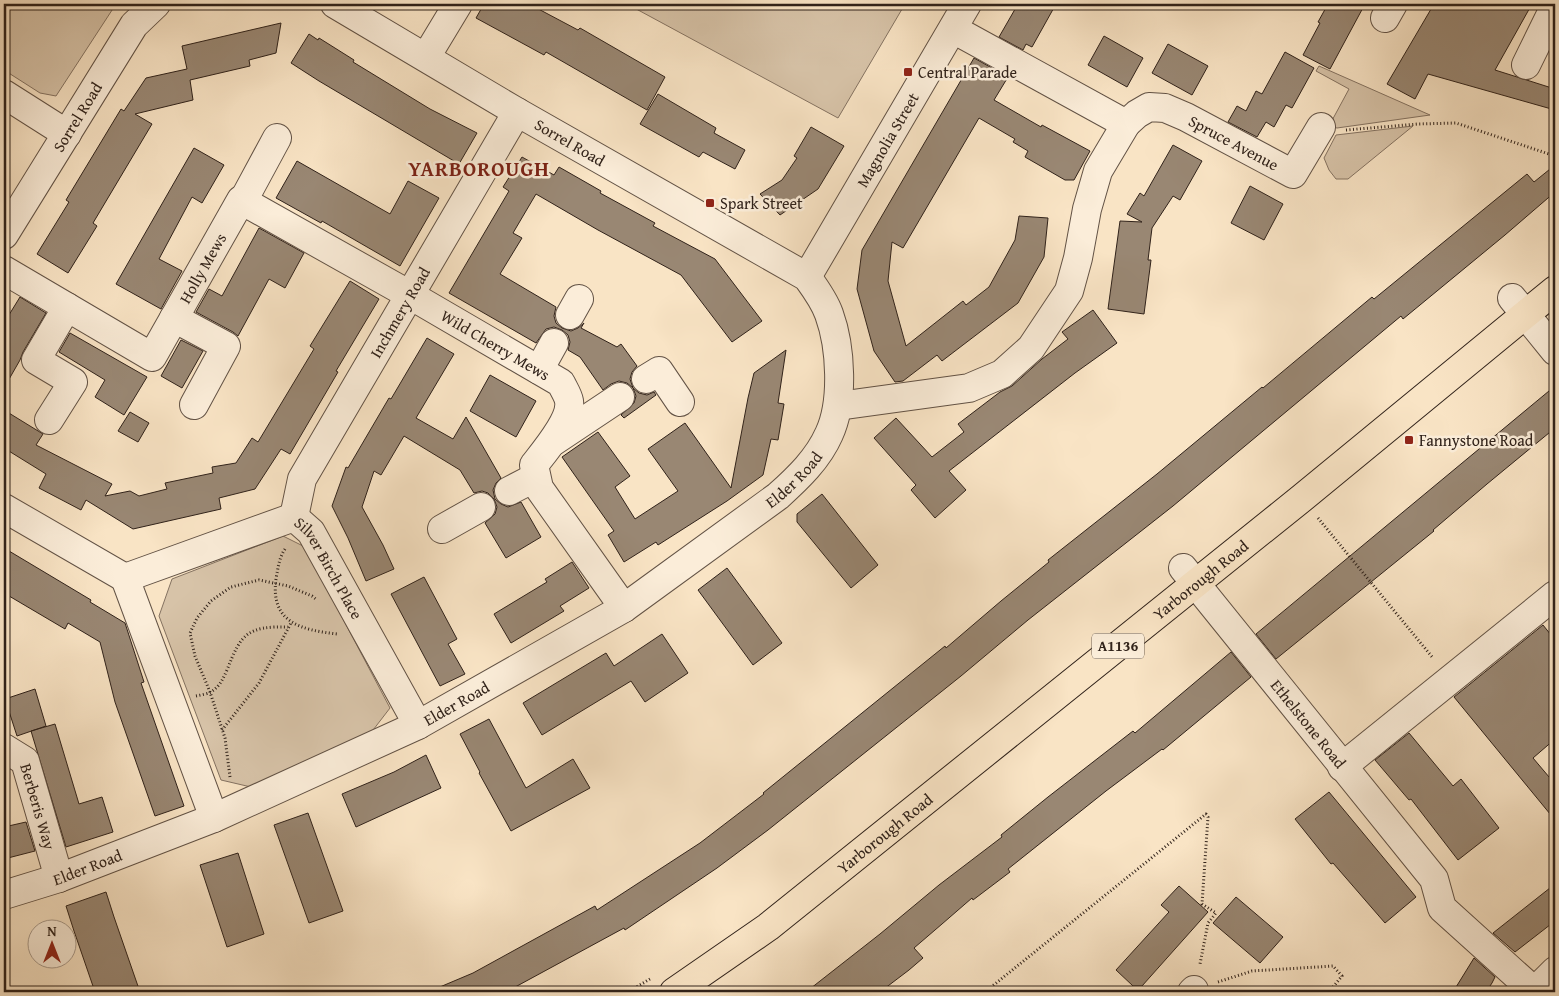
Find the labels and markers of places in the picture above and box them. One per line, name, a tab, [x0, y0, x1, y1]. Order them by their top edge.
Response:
place label: Central Parade	[918, 60, 1017, 84]
marker: Central Parade	[902, 66, 914, 78]
place label: Spark Street	[720, 191, 803, 215]
marker: Spark Street	[704, 197, 716, 209]
place label: Fannystone Road	[1419, 428, 1534, 452]
marker: Fannystone Road	[1403, 434, 1415, 446]

